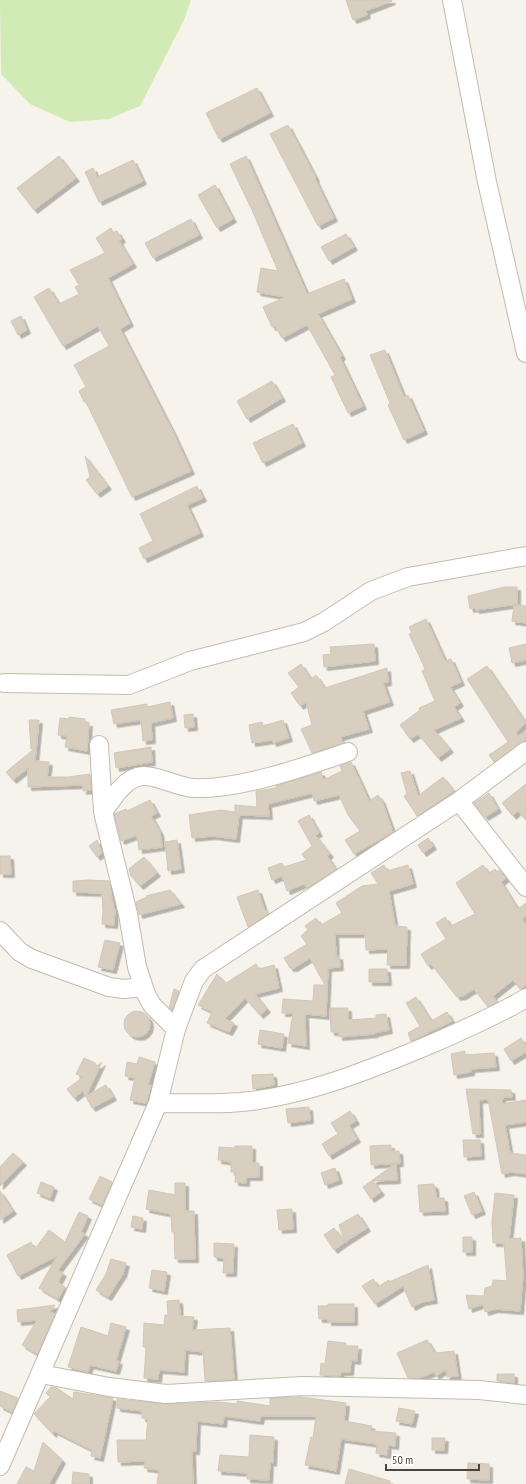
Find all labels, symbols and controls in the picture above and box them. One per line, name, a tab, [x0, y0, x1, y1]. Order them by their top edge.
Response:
scale bar	[386, 1446, 479, 1472]
text: 50 m	[392, 1452, 413, 1467]

